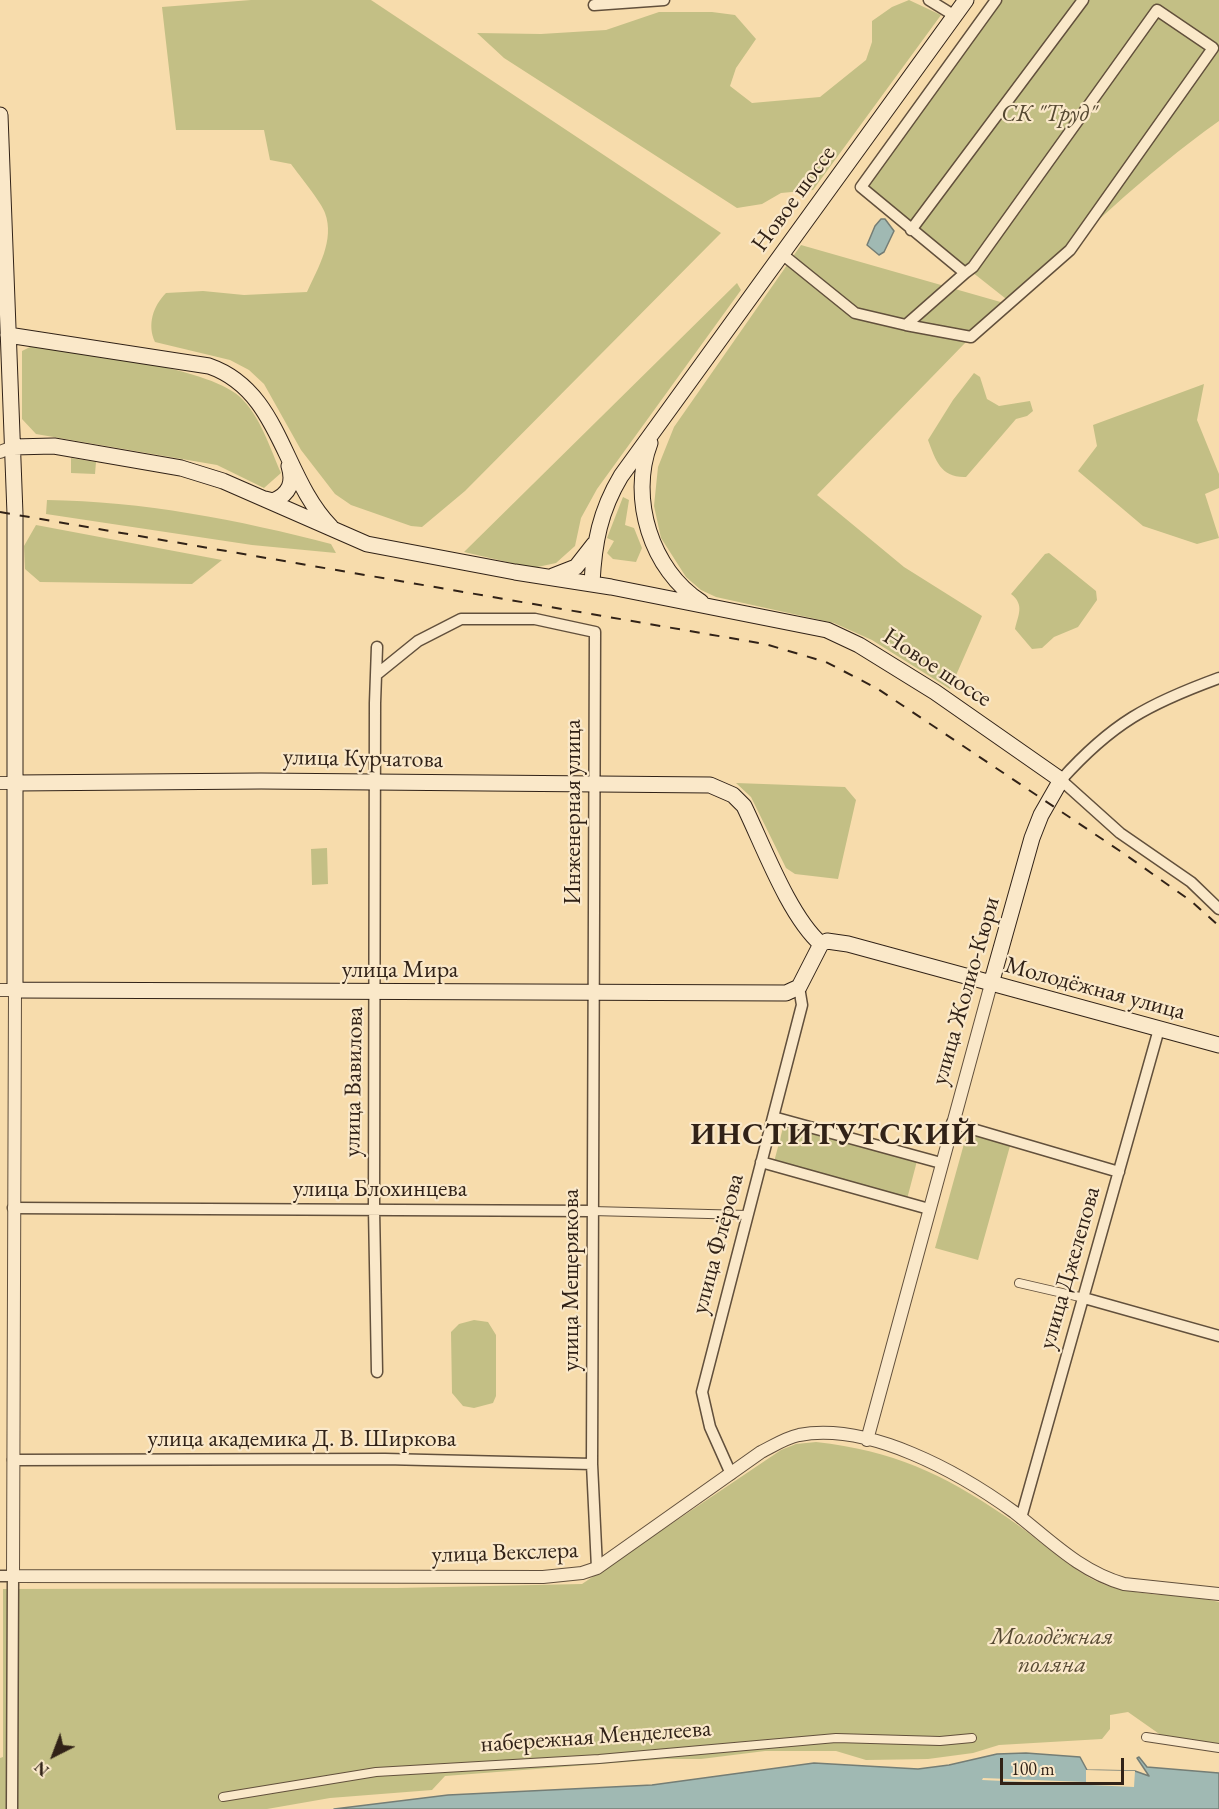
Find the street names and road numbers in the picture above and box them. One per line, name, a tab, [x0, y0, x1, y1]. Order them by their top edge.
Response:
street label: Новое шоссе	[746, 140, 842, 258]
street label: Новое шоссе	[877, 622, 997, 714]
street label: Инженерная улица	[559, 719, 587, 905]
street label: улица Курчатова	[283, 743, 443, 775]
street label: улица Жолио-Кюри	[925, 893, 1007, 1089]
street label: Молодёжная улица	[1002, 951, 1188, 1027]
street label: улица Мира	[342, 956, 458, 984]
street label: улица Вавилова	[338, 1006, 370, 1158]
street label: улица Флёрова	[685, 1171, 751, 1317]
street label: улица Блохинцева	[293, 1175, 467, 1203]
street label: улица Джелепова	[1033, 1183, 1107, 1353]
street label: улица Мещерякова	[557, 1189, 585, 1371]
street label: улица академика Д. В. Ширкова	[148, 1425, 456, 1453]
street label: улица Векслера	[431, 1536, 579, 1570]
street label: набережная Менделеева	[480, 1715, 712, 1759]

